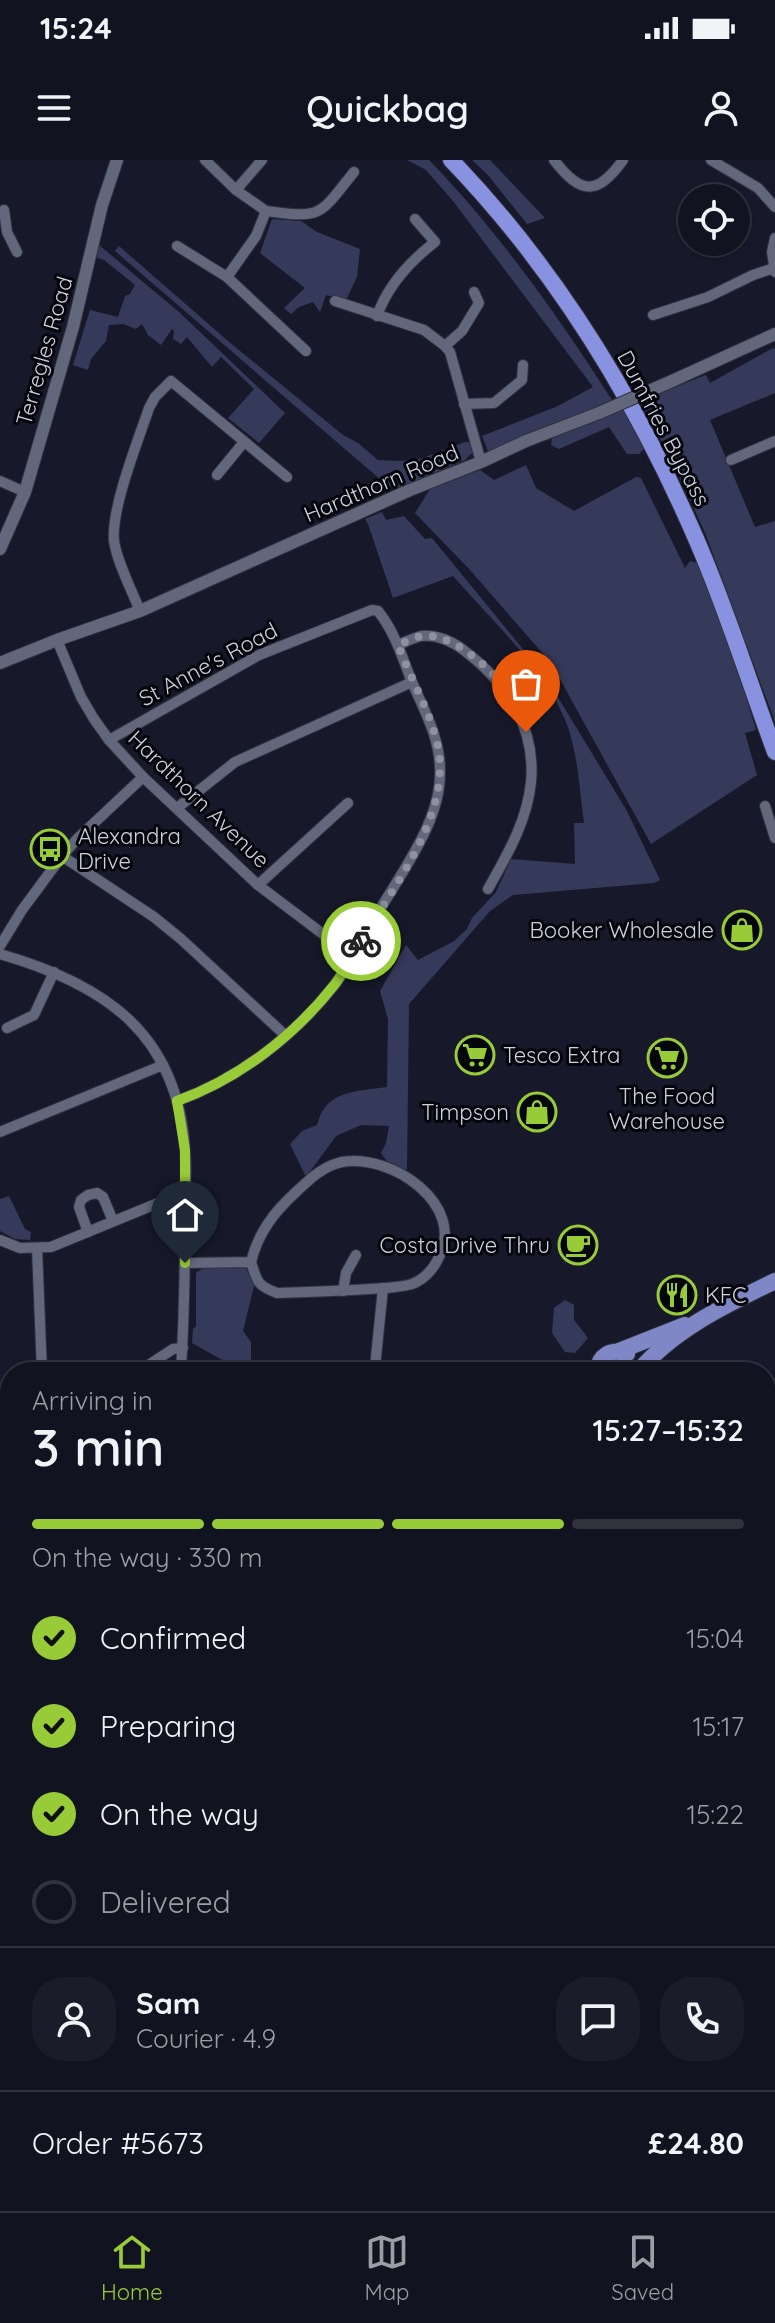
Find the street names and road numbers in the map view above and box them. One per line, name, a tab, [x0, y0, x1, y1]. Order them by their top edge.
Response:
street label: Terregles Road	[9, 273, 79, 429]
street label: Dumfries Bypass	[611, 345, 717, 511]
street label: Hardthorn Road	[299, 438, 463, 528]
street label: St Anne's Road	[134, 616, 282, 712]
street label: Hardthorn Avenue	[122, 724, 276, 874]

